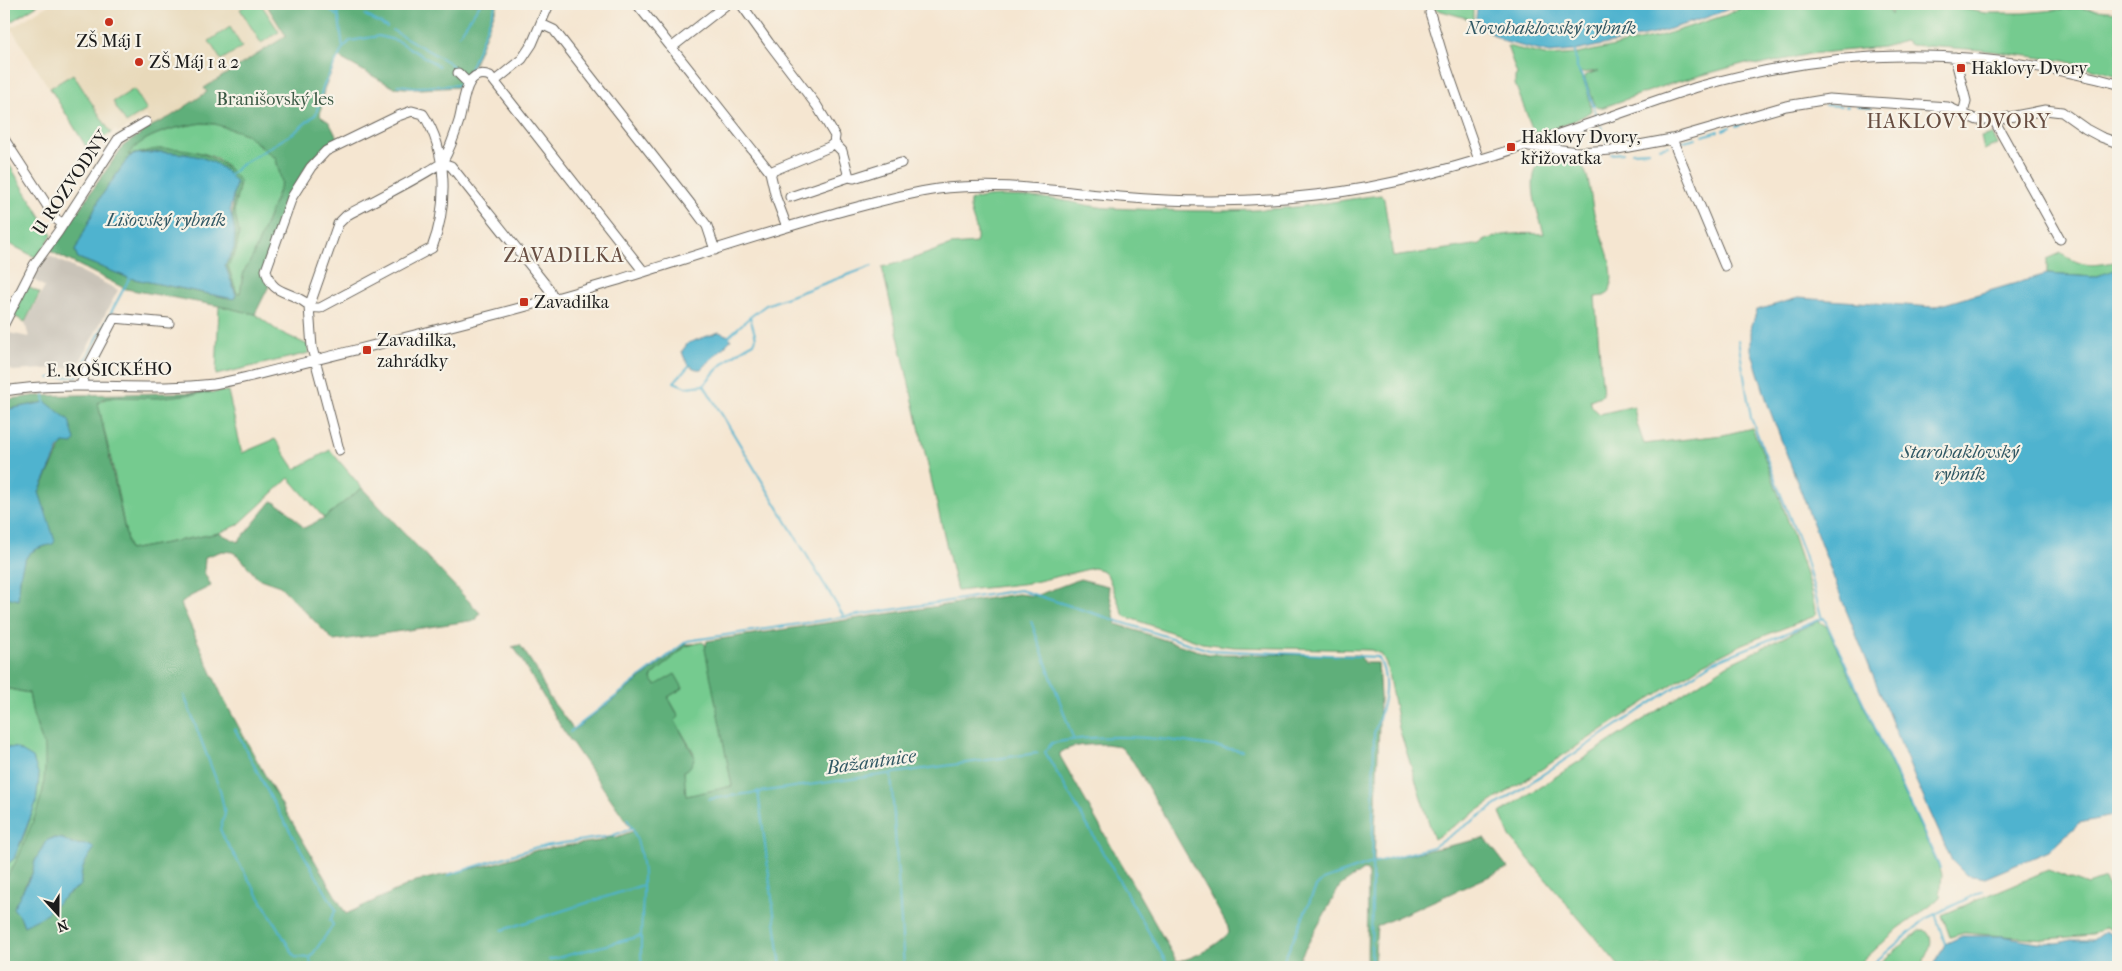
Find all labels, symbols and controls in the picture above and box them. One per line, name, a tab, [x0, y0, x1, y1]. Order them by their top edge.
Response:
marker: ZŠ Máj I	[103, 16, 115, 28]
water label: Novohaklovský rybník	[1464, 17, 1637, 39]
place label: ZŠ Máj I	[76, 29, 142, 52]
place label: ZŠ Máj 1 a 2	[149, 50, 239, 73]
marker: ZŠ Máj 1 a 2	[133, 56, 145, 68]
place label: Haklovy Dvory	[1971, 58, 2089, 79]
marker: Haklovy Dvory	[1955, 62, 1967, 74]
park label: Branišovský les	[216, 89, 334, 110]
district label: HAKLOVY DVORY	[1867, 110, 2052, 133]
street label: U ROZVODNY	[28, 126, 114, 239]
place label: Haklovy Dvory, křižovatka	[1521, 127, 1641, 169]
marker: Haklovy Dvory, křižovatka	[1505, 141, 1517, 153]
water label: Lišovský rybník	[104, 209, 226, 231]
district label: ZAVADILKA	[503, 244, 625, 267]
place label: Zavadilka	[534, 292, 610, 313]
marker: Zavadilka	[518, 296, 530, 308]
place label: Zavadilka, zahrádky	[377, 330, 456, 372]
marker: Zavadilka, zahrádky	[361, 344, 373, 356]
street label: E. ROŠICKÉHO	[46, 356, 172, 382]
water label: Starohaklovský rybník	[1900, 441, 2021, 485]
water label: Bažantnice	[824, 745, 919, 779]
north arrow	[32, 888, 82, 938]
text: N	[54, 916, 70, 936]

